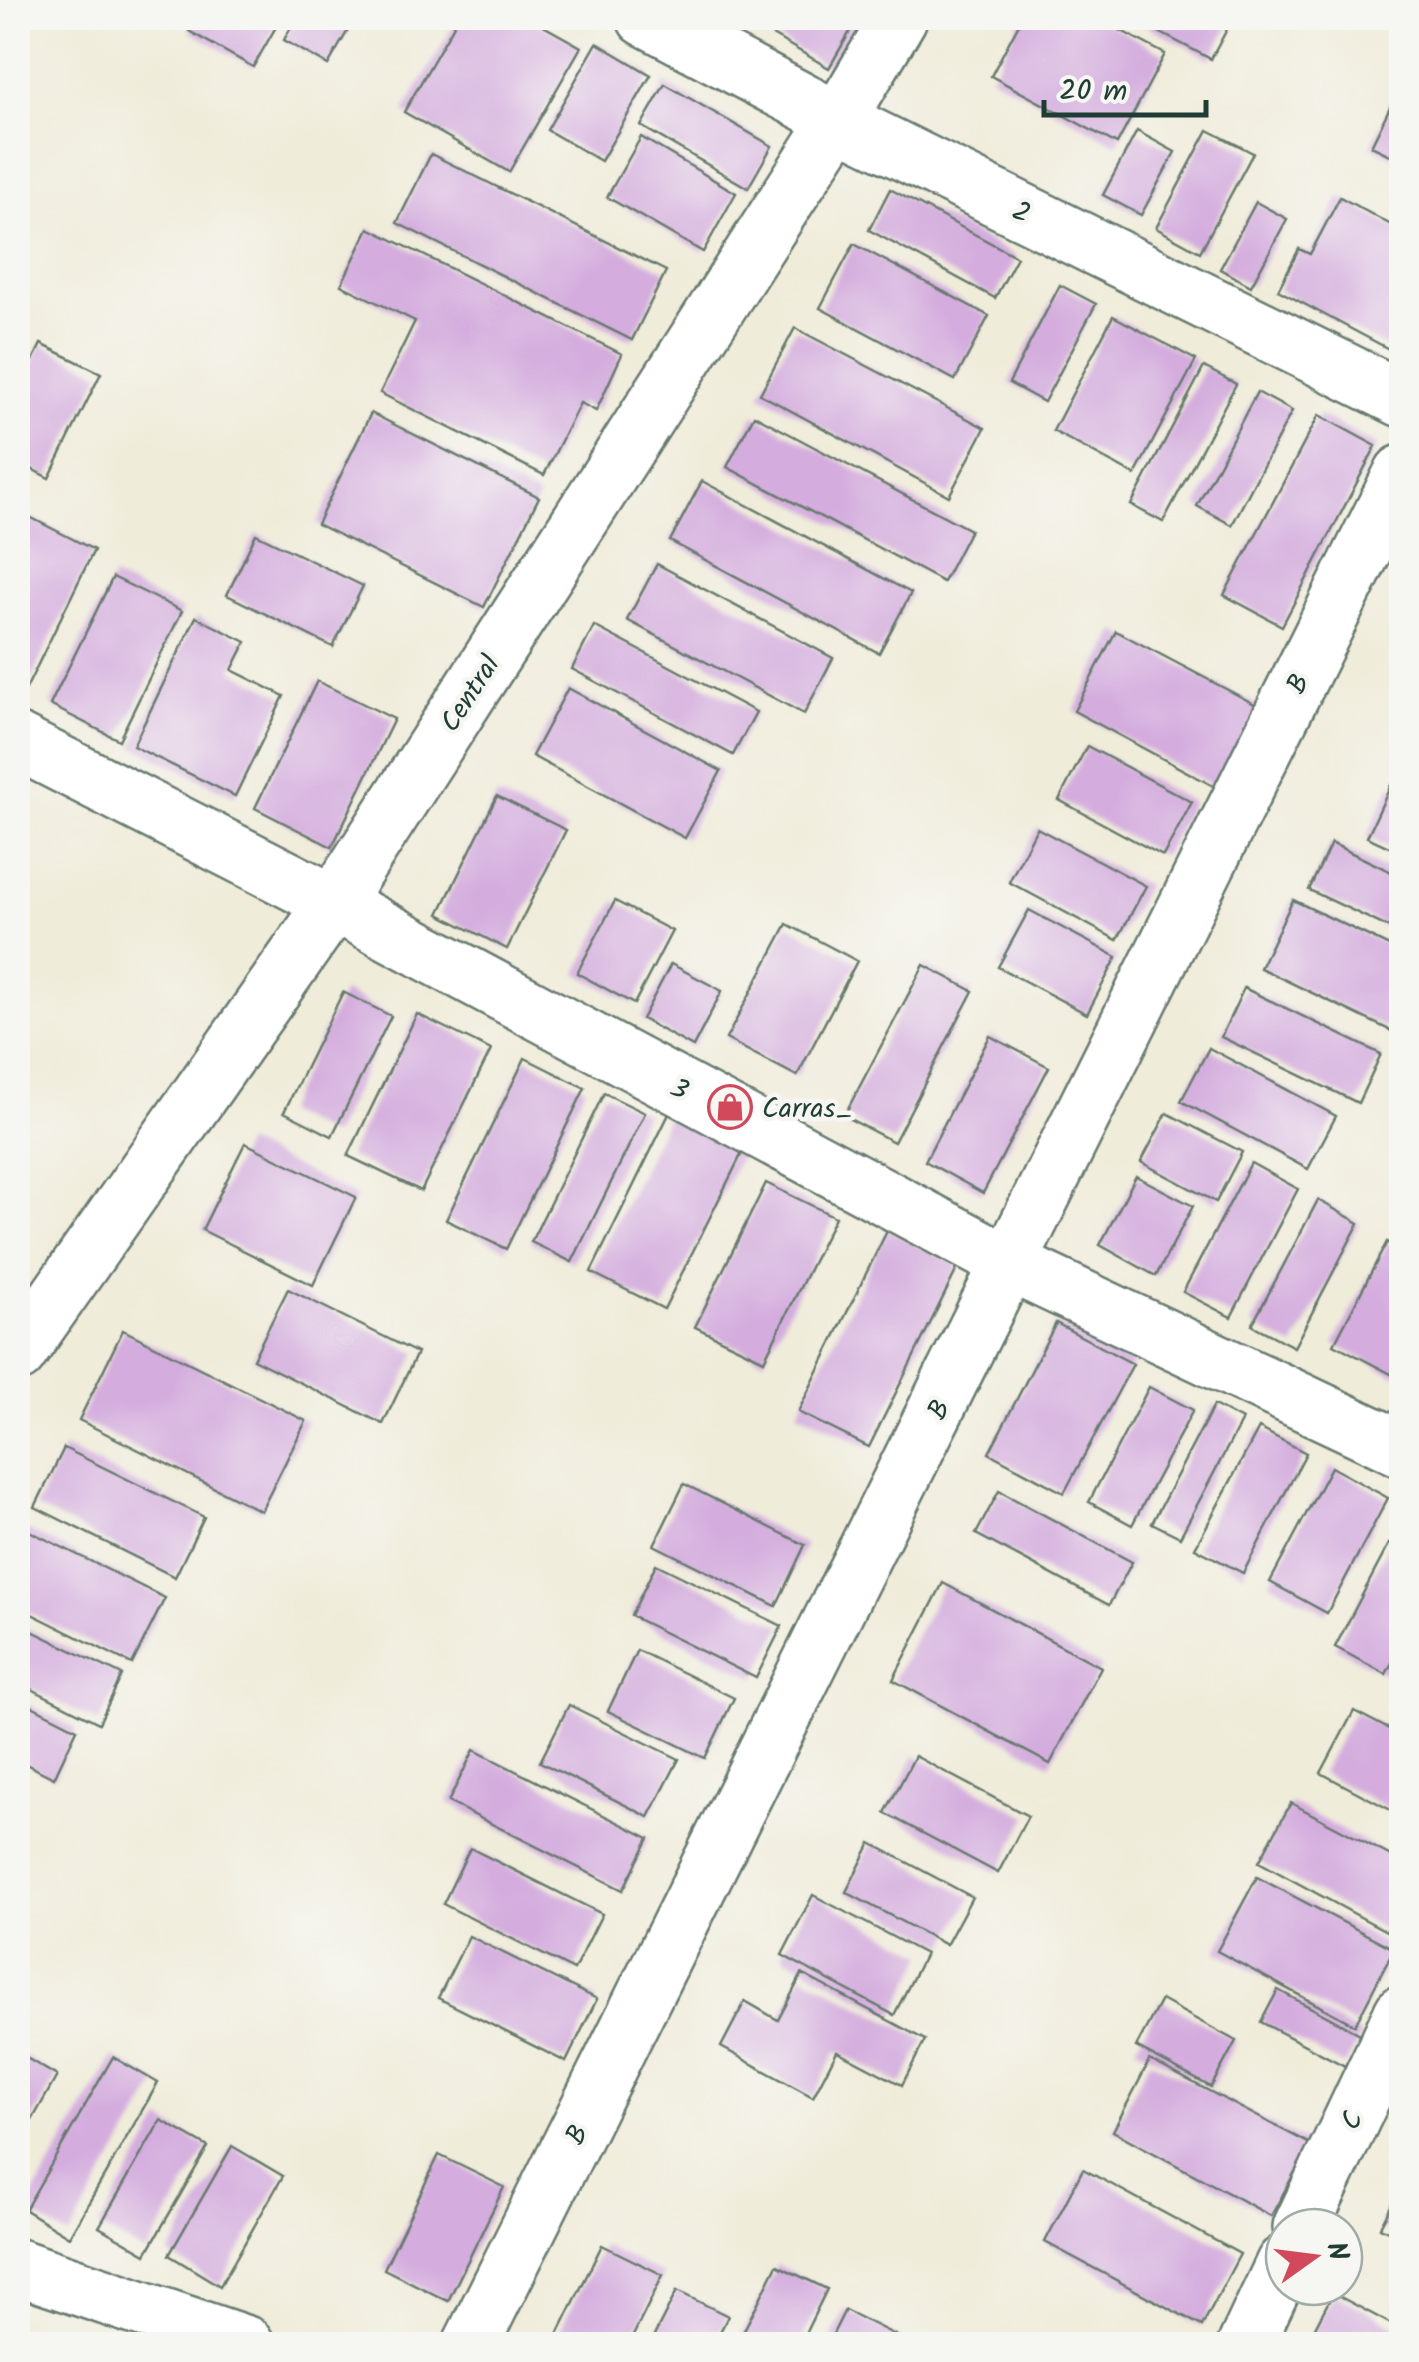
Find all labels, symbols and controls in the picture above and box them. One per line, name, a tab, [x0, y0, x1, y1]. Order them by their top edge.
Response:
scale bar	[1044, 55, 1206, 117]
text: 20 m	[1059, 68, 1127, 116]
street label: 2	[1004, 189, 1038, 237]
street label: Central	[429, 647, 513, 742]
street label: B	[1275, 666, 1323, 702]
street label: 3	[661, 1067, 696, 1114]
shop icon: Carras_	[707, 1084, 753, 1130]
place label: Carras_	[762, 1087, 853, 1132]
street label: B	[916, 1392, 964, 1428]
street label: C	[1329, 2104, 1377, 2138]
street label: B	[554, 2117, 602, 2153]
north arrow	[1264, 2207, 1364, 2307]
text: N	[1312, 2238, 1360, 2266]

